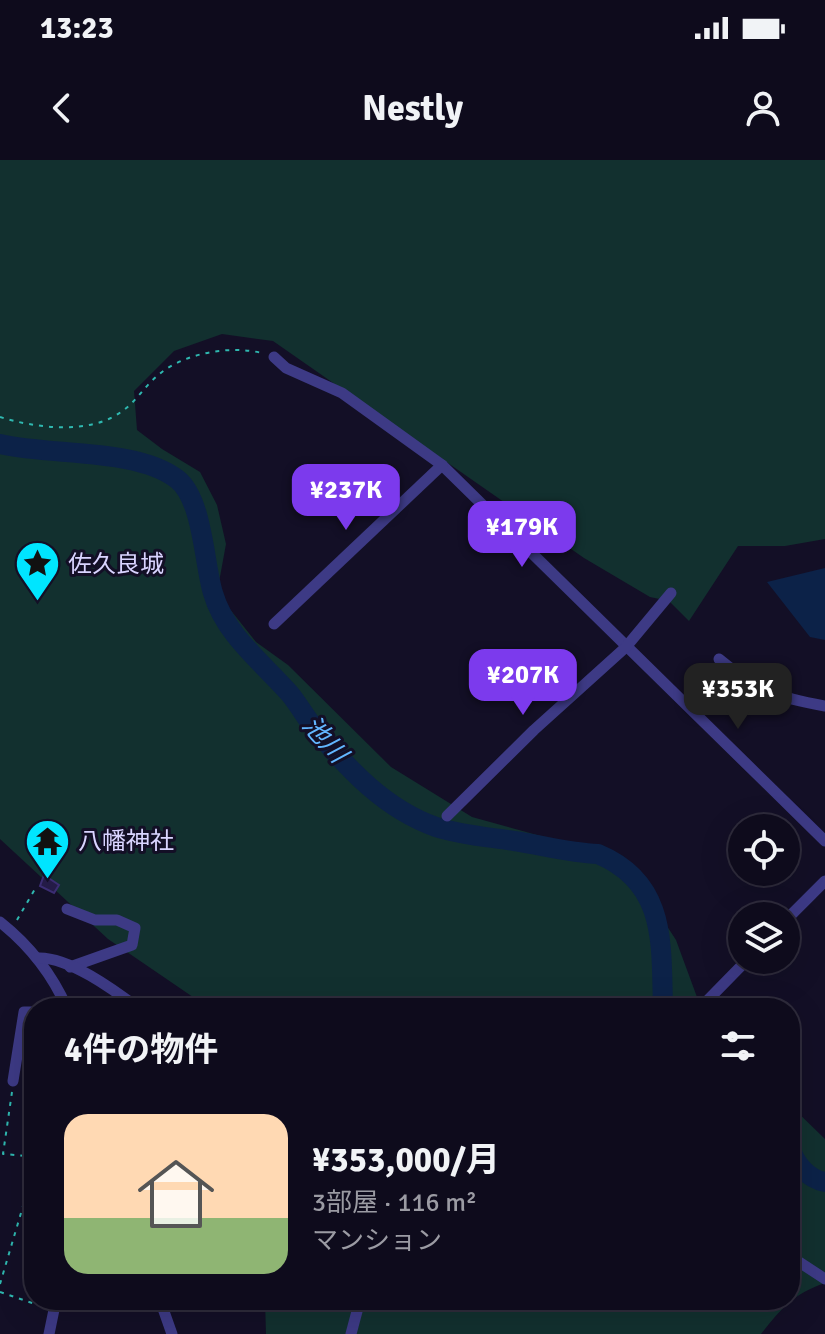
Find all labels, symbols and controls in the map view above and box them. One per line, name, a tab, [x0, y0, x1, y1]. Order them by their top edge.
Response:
text: 13:23	[40, 10, 114, 47]
icon: back	[40, 86, 84, 130]
text: Nestly	[362, 86, 463, 131]
icon: person	[741, 86, 785, 130]
pin: ¥237K	[290, 464, 402, 532]
text: ¥237K	[310, 474, 382, 506]
pin: ¥179K	[466, 501, 578, 569]
text: ¥179K	[486, 511, 558, 543]
place icon: 佐久良城	[13, 540, 61, 603]
place label: 佐久良城	[68, 549, 164, 579]
pin: ¥207K	[467, 649, 579, 717]
text: ¥207K	[487, 659, 559, 691]
pin: ¥353K	[682, 663, 794, 731]
text: ¥353K	[702, 673, 774, 705]
water label: 池川	[295, 710, 356, 772]
map controls	[728, 814, 800, 974]
button: locate	[728, 814, 800, 886]
temple icon: 八幡神社	[23, 817, 71, 880]
place label: 八幡神社	[78, 826, 174, 856]
button: layers	[728, 902, 800, 974]
icon: filters	[716, 1024, 760, 1068]
text: 4件の物件	[64, 1029, 218, 1071]
text: ¥353,000/月	[312, 1139, 500, 1181]
icon: home	[128, 1146, 224, 1242]
text: 3部屋 · 116 m²	[312, 1187, 477, 1219]
text: マンション	[312, 1225, 442, 1257]

